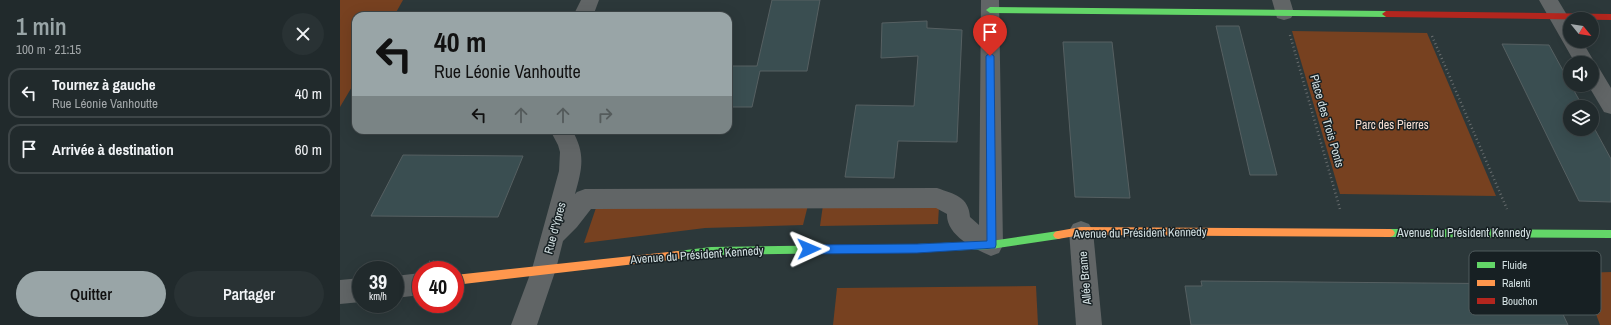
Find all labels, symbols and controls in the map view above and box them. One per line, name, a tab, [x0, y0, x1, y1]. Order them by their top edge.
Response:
text: 1 min	[16, 10, 67, 42]
north arrow	[1563, 12, 1599, 48]
map controls	[1563, 12, 1599, 136]
button: close	[282, 13, 324, 55]
pin	[973, 15, 1007, 56]
icon: arrive	[979, 21, 1001, 43]
text: 40 m	[434, 23, 486, 61]
icon: left	[368, 28, 420, 80]
text: 100 m · 21:15	[16, 41, 81, 58]
button: sound	[1563, 56, 1599, 92]
text: Rue Léonie Vanhoutte	[434, 59, 581, 84]
street label: Place des Trois Ponts	[1306, 73, 1348, 169]
text: Tournez à gauche	[52, 74, 156, 95]
icon: left	[18, 82, 40, 104]
text: 40 m	[295, 83, 322, 104]
text: Rue Léonie Vanhoutte	[52, 95, 158, 112]
button: layers	[1563, 100, 1599, 136]
icon: left	[468, 104, 490, 126]
icon: ahead	[510, 104, 532, 126]
icon: ahead	[552, 104, 574, 126]
icon: right	[594, 104, 616, 126]
park label: Parc des Pierres	[1355, 117, 1429, 133]
icon: arrive	[18, 138, 40, 160]
text: Arrivée à destination	[52, 139, 174, 160]
text: 60 m	[295, 139, 322, 160]
street label: Rue d'Ypres	[540, 200, 570, 256]
street label: Avenue du Président Kennedy	[1072, 224, 1207, 242]
street label: Avenue du Président Kennedy	[1396, 225, 1531, 241]
position arrow	[788, 228, 830, 270]
street label: Avenue du Président Kennedy	[629, 242, 764, 268]
street label: Allée Brame	[1075, 251, 1095, 306]
legend	[1469, 251, 1601, 315]
text: Fluide	[1502, 258, 1527, 272]
speed limit sign: 40	[412, 261, 464, 313]
text: 39	[369, 268, 387, 295]
button: Quitter	[16, 271, 166, 317]
button: Partager	[174, 271, 324, 317]
text: Ralenti	[1502, 276, 1531, 290]
text: km/h	[369, 290, 387, 303]
text: Bouchon	[1502, 294, 1538, 308]

